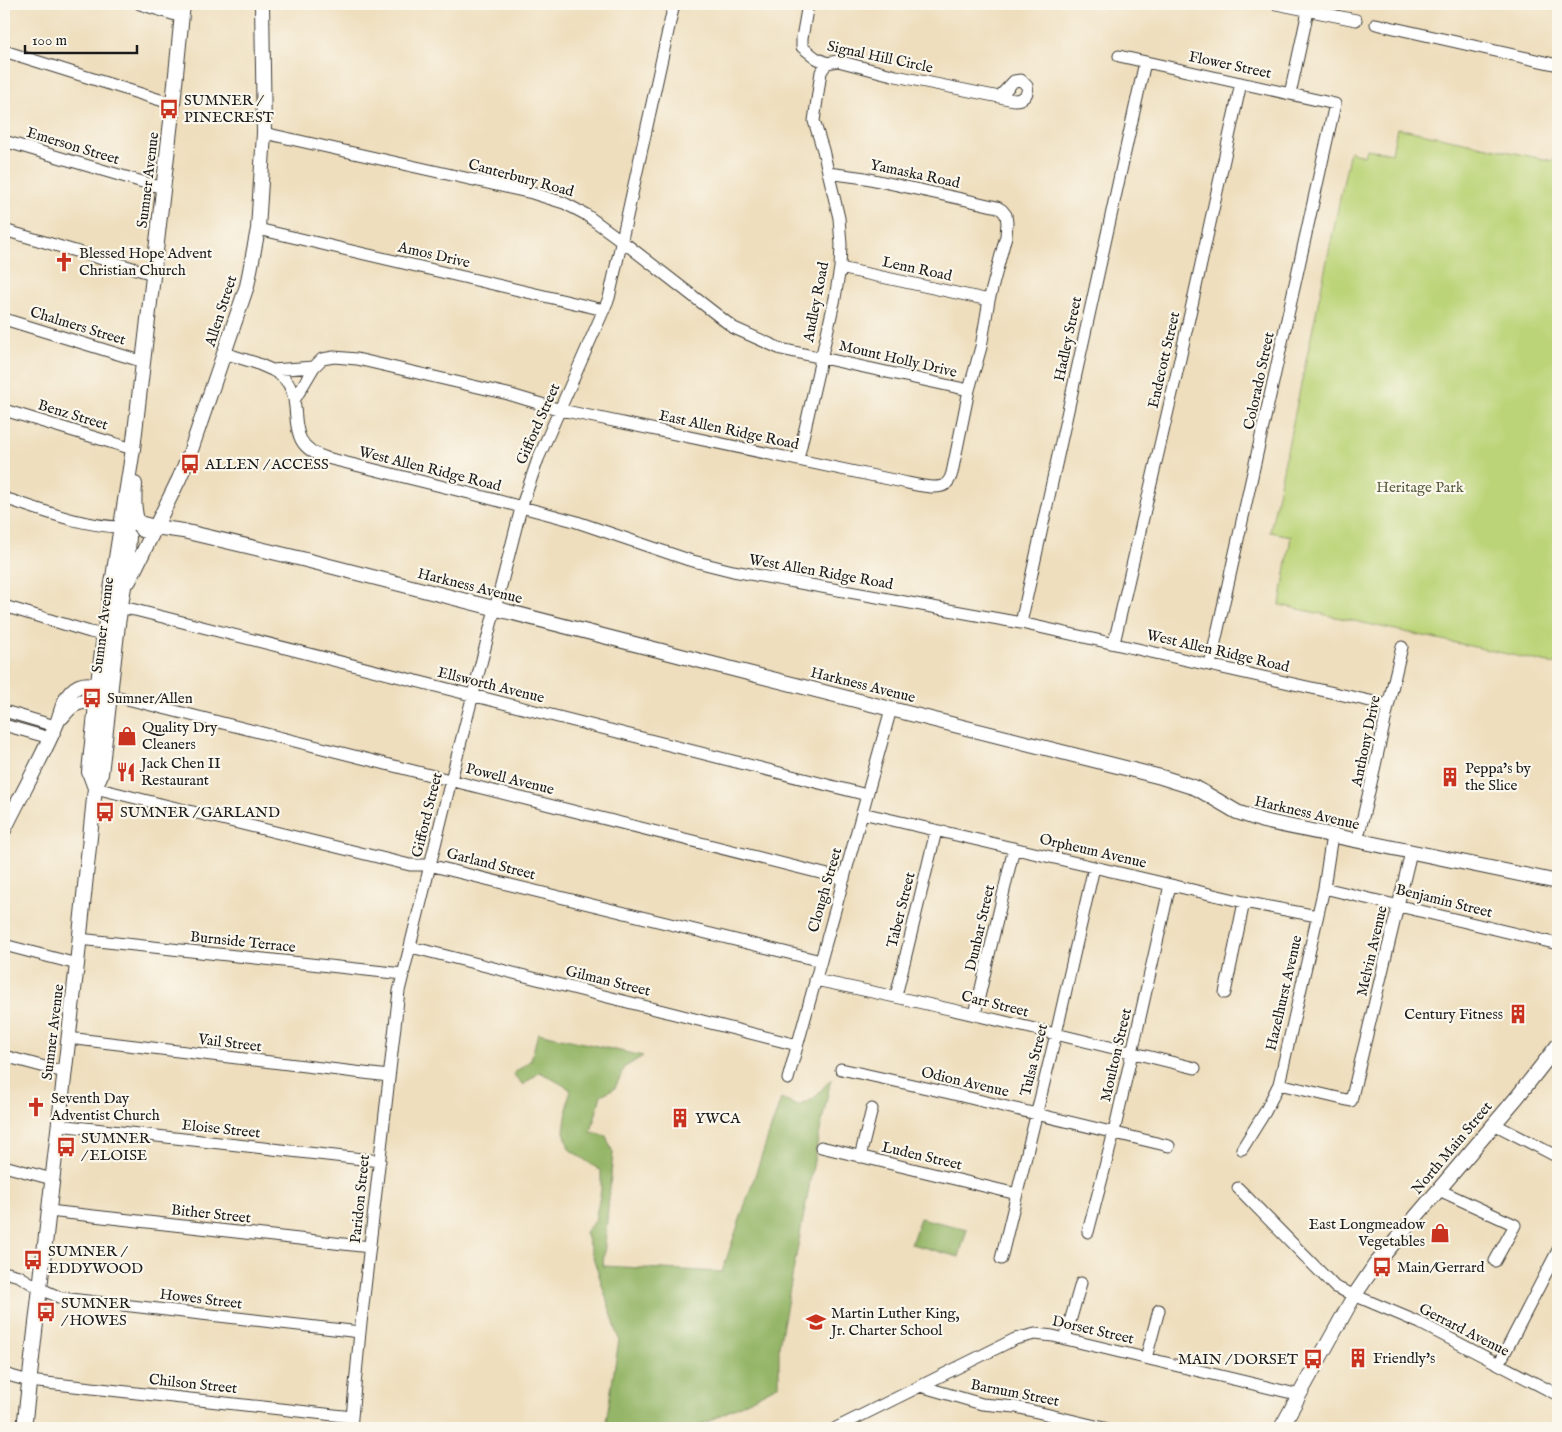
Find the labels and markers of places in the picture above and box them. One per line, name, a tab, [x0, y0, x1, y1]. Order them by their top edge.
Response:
place label: SUMNER / PINECREST	[184, 91, 274, 127]
bus stop icon: SUMNER / PINECREST	[158, 98, 180, 120]
place label: Blessed Hope Advent Christian Church	[79, 244, 212, 280]
church icon: Blessed Hope Advent Christian Church	[53, 251, 75, 273]
bus stop icon: ALLEN / ACCESS	[179, 453, 201, 475]
place label: ALLEN / ACCESS	[204, 455, 329, 474]
bus stop icon: Sumner/Allen	[81, 687, 103, 709]
place label: Sumner/Allen	[107, 689, 193, 708]
place label: Quality Dry Cleaners	[142, 718, 218, 754]
shop icon: Quality Dry Cleaners	[116, 725, 138, 747]
place label: Jack Chen II Restaurant	[139, 754, 221, 790]
place label: Peppa's by the Slice	[1465, 759, 1532, 795]
restaurant icon: Jack Chen II Restaurant	[115, 761, 137, 783]
building icon: Peppa's by the Slice	[1439, 766, 1461, 788]
bus stop icon: SUMNER / GARLAND	[94, 801, 116, 823]
place label: SUMNER / GARLAND	[120, 803, 280, 822]
building icon: Century Fitness	[1507, 1003, 1529, 1025]
place label: Century Fitness	[1404, 1005, 1503, 1024]
place label: Seventh Day Adventist Church	[50, 1089, 160, 1125]
church icon: Seventh Day Adventist Church	[25, 1096, 47, 1118]
building icon: YWCA	[669, 1107, 691, 1129]
place label: YWCA	[695, 1109, 741, 1128]
place label: SUMNER / ELOISE	[81, 1129, 151, 1165]
bus stop icon: SUMNER / ELOISE	[55, 1136, 77, 1158]
place label: East Longmeadow Vegetables	[1309, 1215, 1426, 1251]
shop icon: East Longmeadow Vegetables	[1429, 1222, 1451, 1244]
place label: SUMNER / EDDYWOOD	[48, 1242, 143, 1278]
bus stop icon: SUMNER / EDDYWOOD	[22, 1249, 44, 1271]
bus stop icon: Main/Gerrard	[1371, 1256, 1393, 1278]
place label: Main/Gerrard	[1397, 1258, 1486, 1277]
place label: SUMNER / HOWES	[61, 1294, 131, 1330]
bus stop icon: SUMNER / HOWES	[35, 1301, 57, 1323]
place label: Martin Luther King, Jr. Charter School	[829, 1304, 960, 1340]
school or university icon: Martin Luther King, Jr. Charter School	[805, 1311, 827, 1333]
building icon: Friendly's	[1347, 1347, 1369, 1369]
bus stop icon: MAIN / DORSET	[1302, 1348, 1324, 1370]
place label: Friendly's	[1373, 1349, 1435, 1368]
place label: MAIN / DORSET	[1178, 1350, 1298, 1369]

